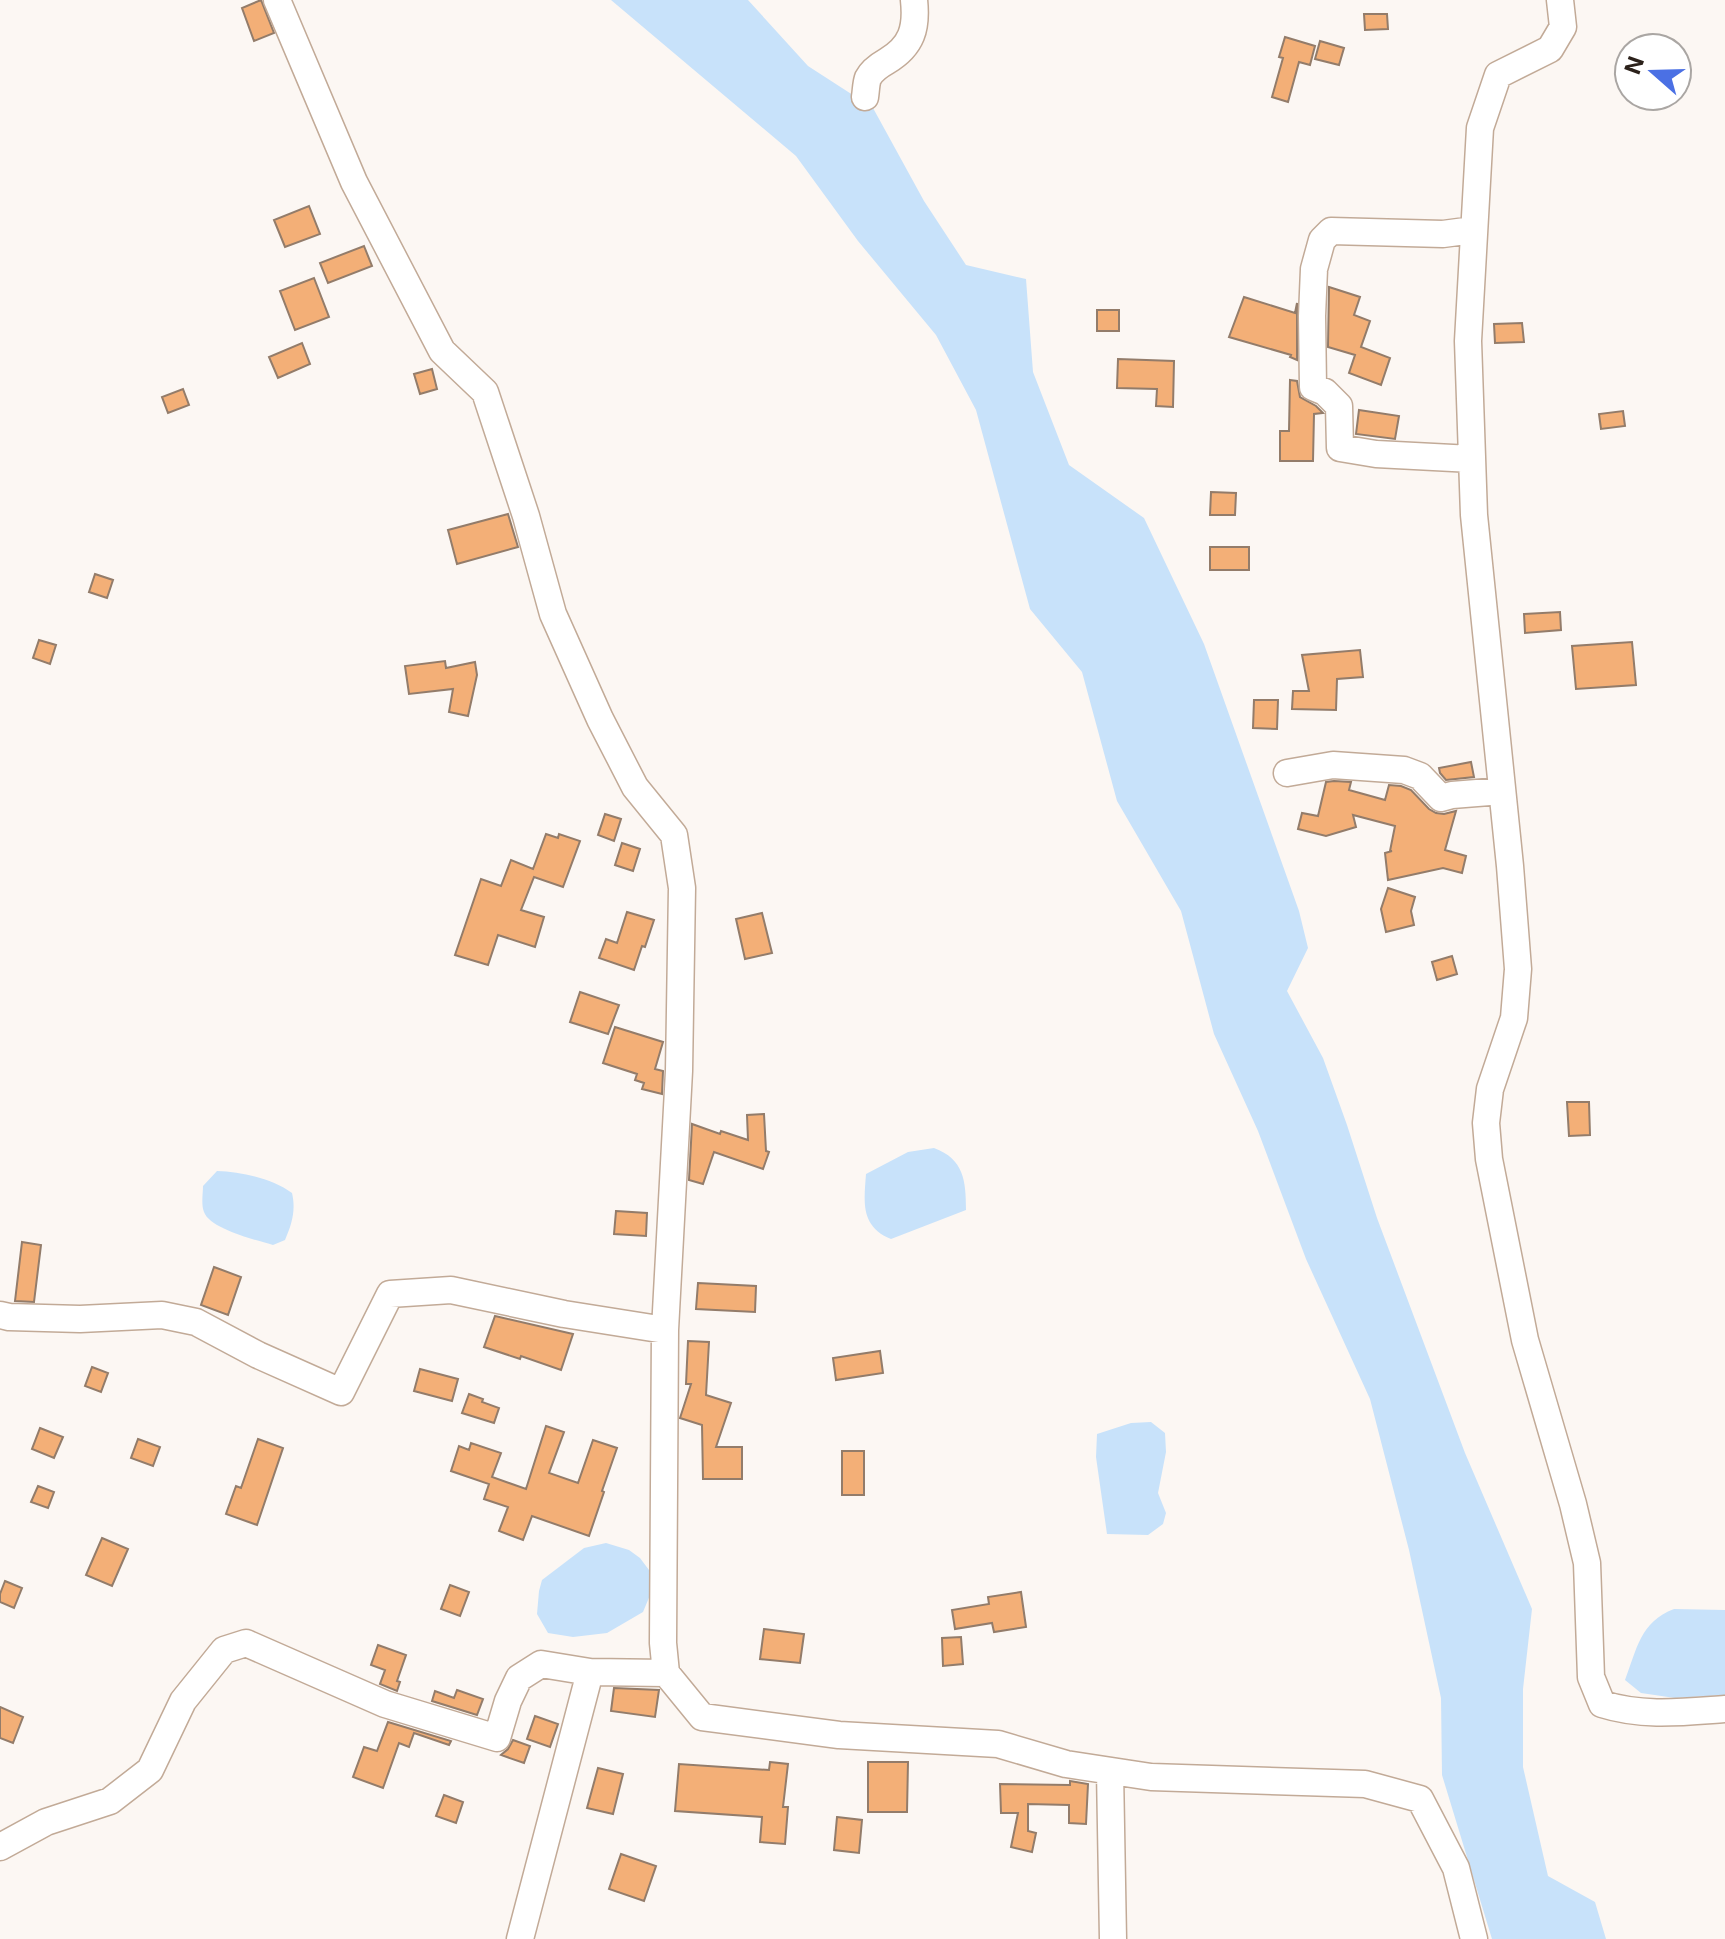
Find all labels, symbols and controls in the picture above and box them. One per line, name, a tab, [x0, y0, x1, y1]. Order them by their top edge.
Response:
north arrow	[1613, 32, 1693, 112]
text: N	[1619, 53, 1649, 77]

